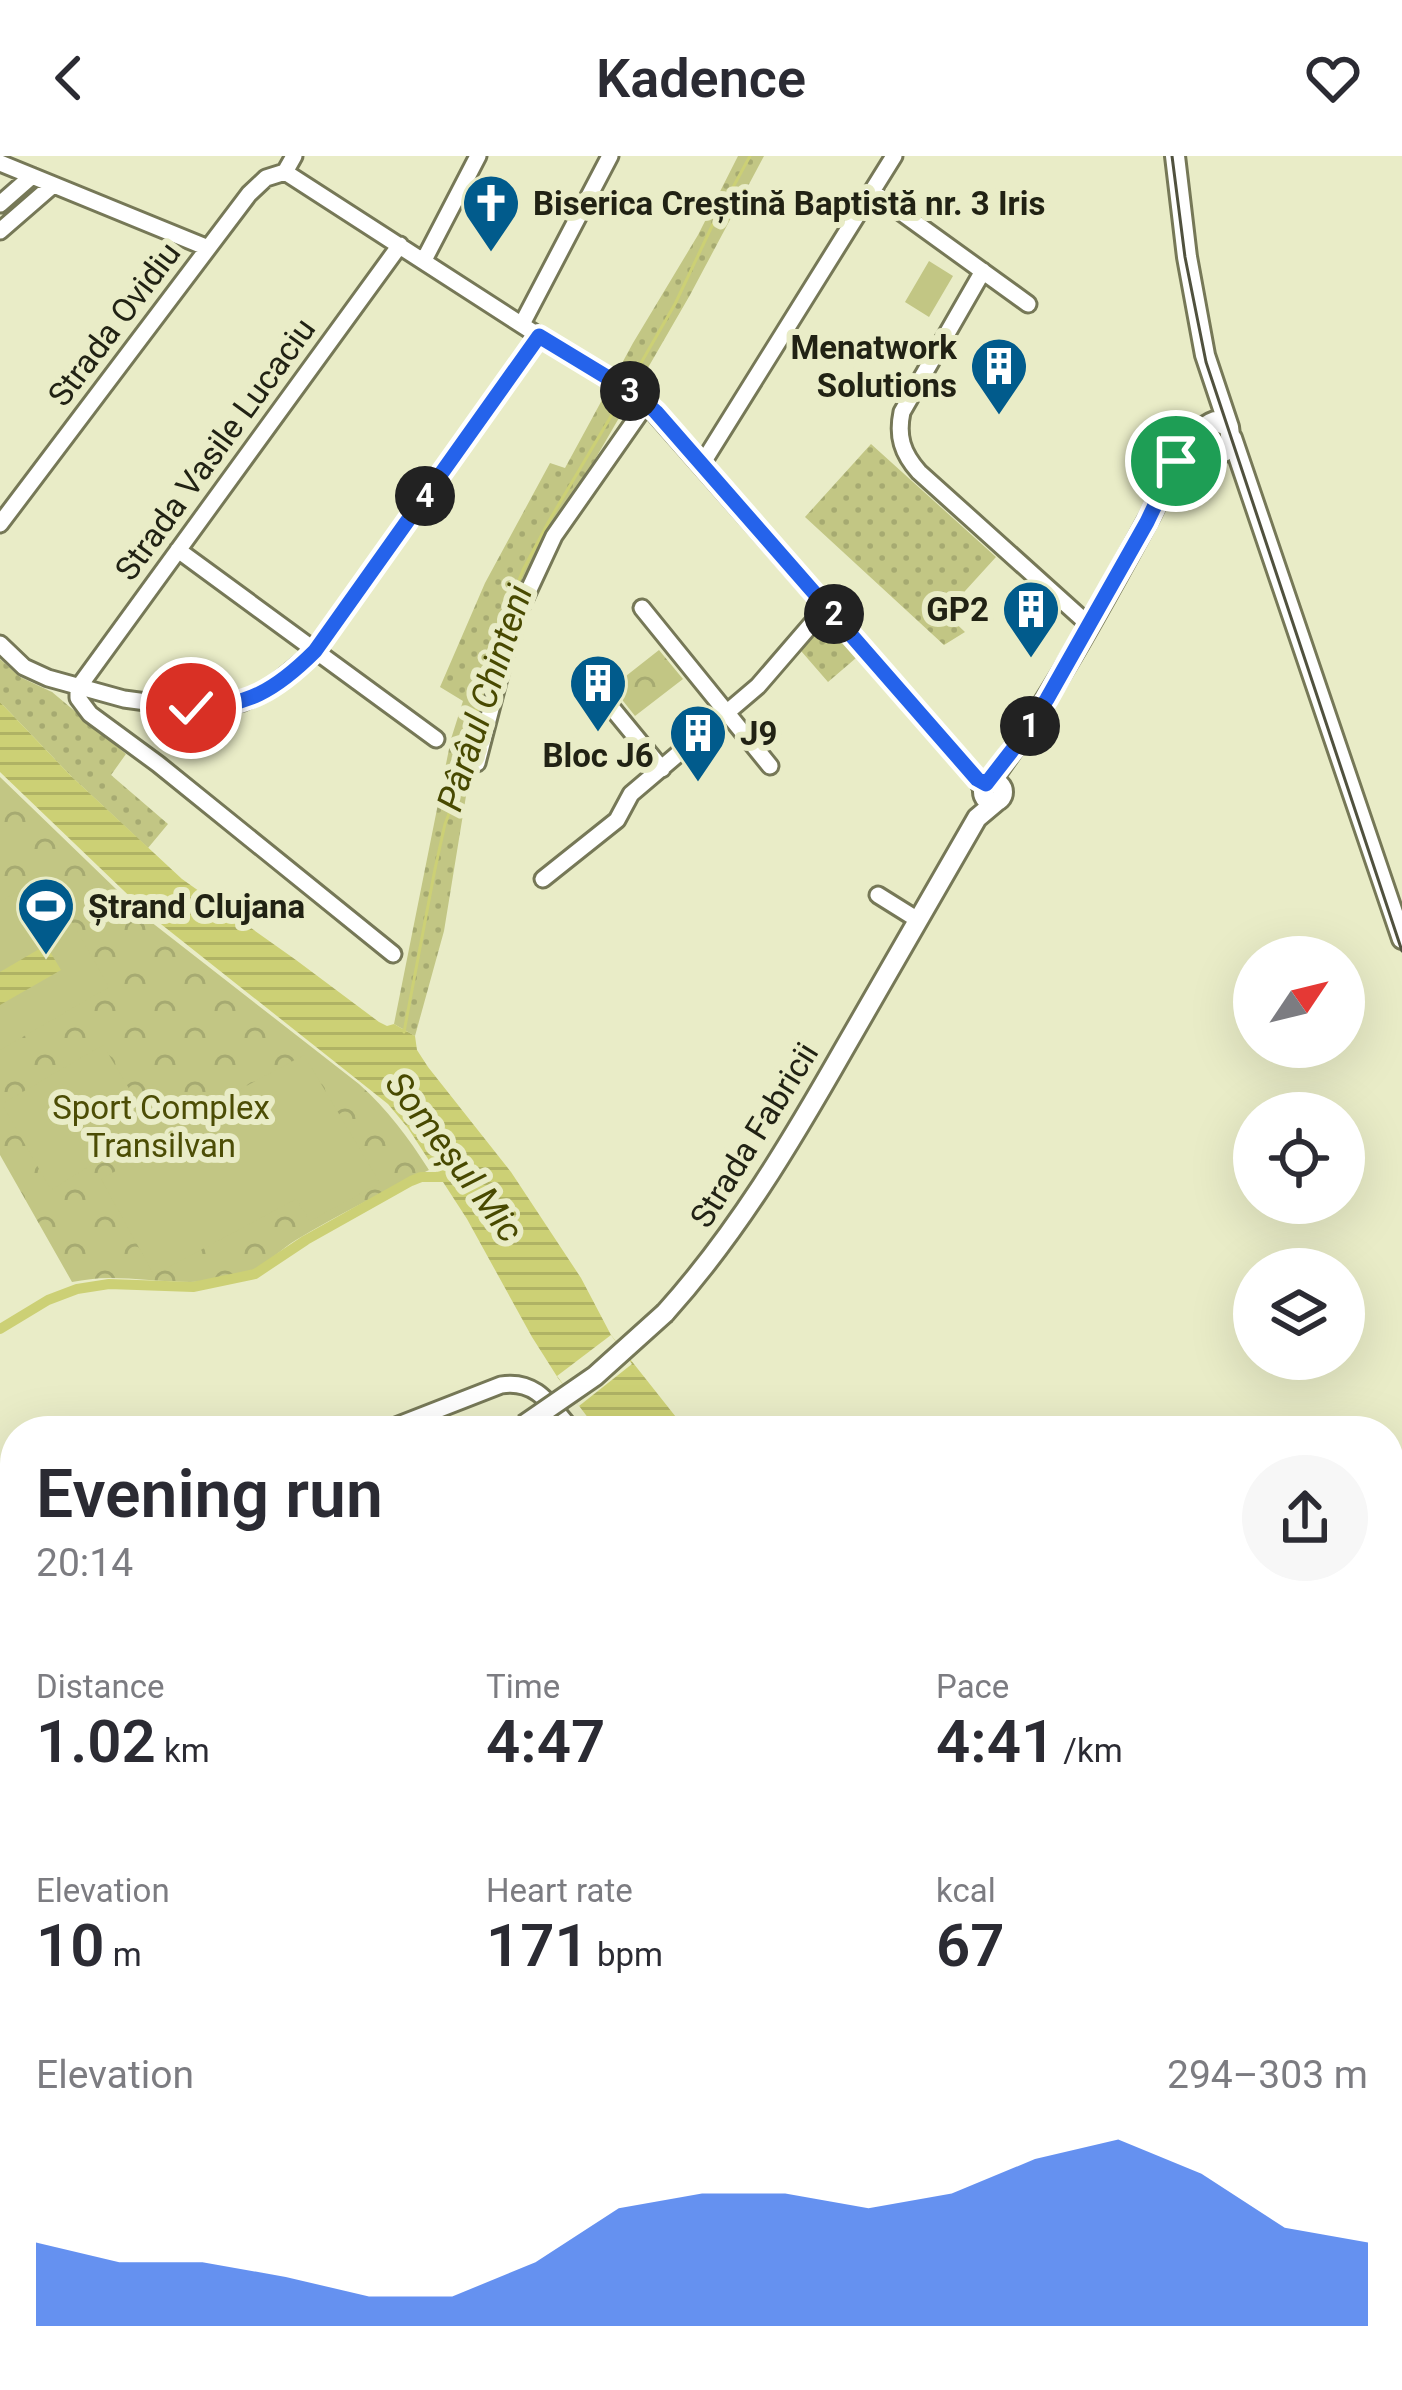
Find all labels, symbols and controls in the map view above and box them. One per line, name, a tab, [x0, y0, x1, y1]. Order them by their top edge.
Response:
icon: back	[36, 45, 102, 111]
icon: heart	[1300, 45, 1366, 111]
text: Kadence	[596, 47, 806, 110]
church icon: Biserica Creștină Baptistă nr. 3 Iris	[460, 172, 522, 254]
place label: Biserica Creștină Baptistă nr. 3 Iris	[533, 184, 1045, 224]
street label: Strada Ovidiu	[40, 234, 188, 414]
street label: Strada Vasile Lucaciu	[107, 310, 323, 588]
place label: Menatwork Solutions	[790, 328, 957, 405]
building icon: Menatwork Solutions	[968, 335, 1030, 417]
pin: 3	[600, 361, 660, 421]
text: 3	[621, 371, 639, 410]
pin	[1125, 410, 1227, 512]
icon: arrive	[1143, 428, 1209, 494]
pin: 4	[395, 466, 455, 526]
text: 4	[416, 476, 434, 515]
building icon: GP2	[1000, 578, 1062, 660]
water label: Pârâul Chinteni	[429, 579, 541, 816]
pin: 2	[804, 584, 864, 644]
place label: GP2	[926, 590, 989, 629]
text: 2	[825, 594, 843, 633]
building icon: Bloc J6	[567, 652, 629, 734]
pin	[140, 657, 242, 759]
icon: check	[158, 675, 224, 741]
pin: 1	[1000, 696, 1060, 756]
building icon: J9	[667, 702, 729, 784]
text: 1	[1021, 706, 1039, 745]
place label: J9	[740, 714, 777, 753]
place label: Bloc J6	[542, 736, 654, 775]
sports icon: Ștrand Clujana	[15, 875, 77, 957]
place label: Ștrand Clujana	[88, 887, 305, 926]
north arrow	[1233, 936, 1365, 1068]
map controls	[1233, 936, 1365, 1380]
street label: Strada Fabricii	[682, 1035, 826, 1235]
water label: Someșul Mic	[376, 1064, 531, 1251]
park label: Sport Complex Transilvan	[52, 1088, 270, 1165]
button: locate	[1233, 1092, 1365, 1224]
button: layers	[1233, 1248, 1365, 1380]
button: share	[1242, 1455, 1368, 1581]
text: Evening run	[36, 1456, 383, 1533]
text: 20:14	[36, 1540, 133, 1586]
text: Distance	[36, 1667, 164, 1706]
text: Time	[486, 1667, 560, 1706]
text: Pace	[936, 1667, 1009, 1706]
text: 1.02	[36, 1706, 156, 1777]
text: 4:47	[486, 1706, 605, 1777]
text: 4:41	[936, 1706, 1055, 1777]
text: km	[156, 1731, 210, 1770]
text: /km	[1055, 1731, 1123, 1770]
text: Elevation	[36, 1871, 170, 1910]
text: Heart rate	[486, 1871, 633, 1910]
text: kcal	[936, 1871, 996, 1910]
text: 10	[36, 1910, 105, 1981]
text: 171	[486, 1910, 589, 1981]
text: 67	[936, 1910, 1005, 1981]
text: m	[105, 1935, 142, 1974]
text: bpm	[589, 1935, 663, 1974]
text: Elevation	[36, 2052, 194, 2098]
text: 294–303 m	[1167, 2052, 1368, 2098]

